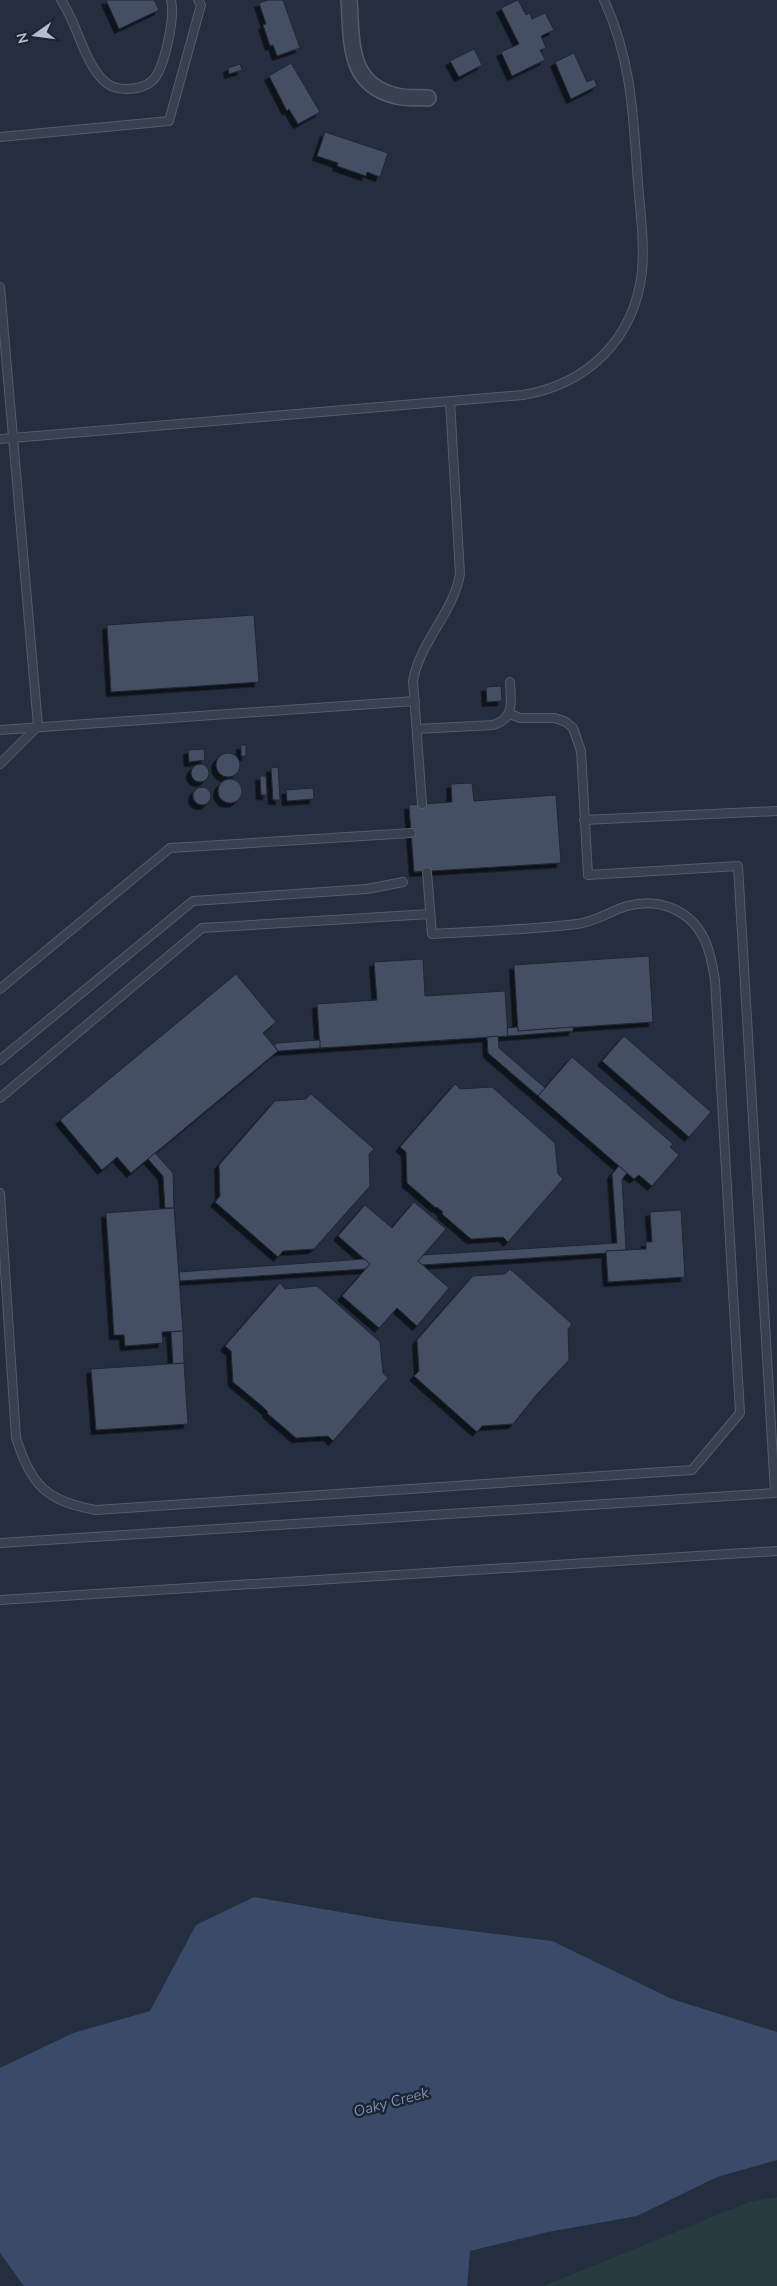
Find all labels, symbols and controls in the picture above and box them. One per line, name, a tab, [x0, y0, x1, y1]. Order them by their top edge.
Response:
north arrow	[10, 10, 60, 60]
text: N	[12, 31, 33, 45]
water label: Oaky Creek	[351, 2082, 431, 2122]

